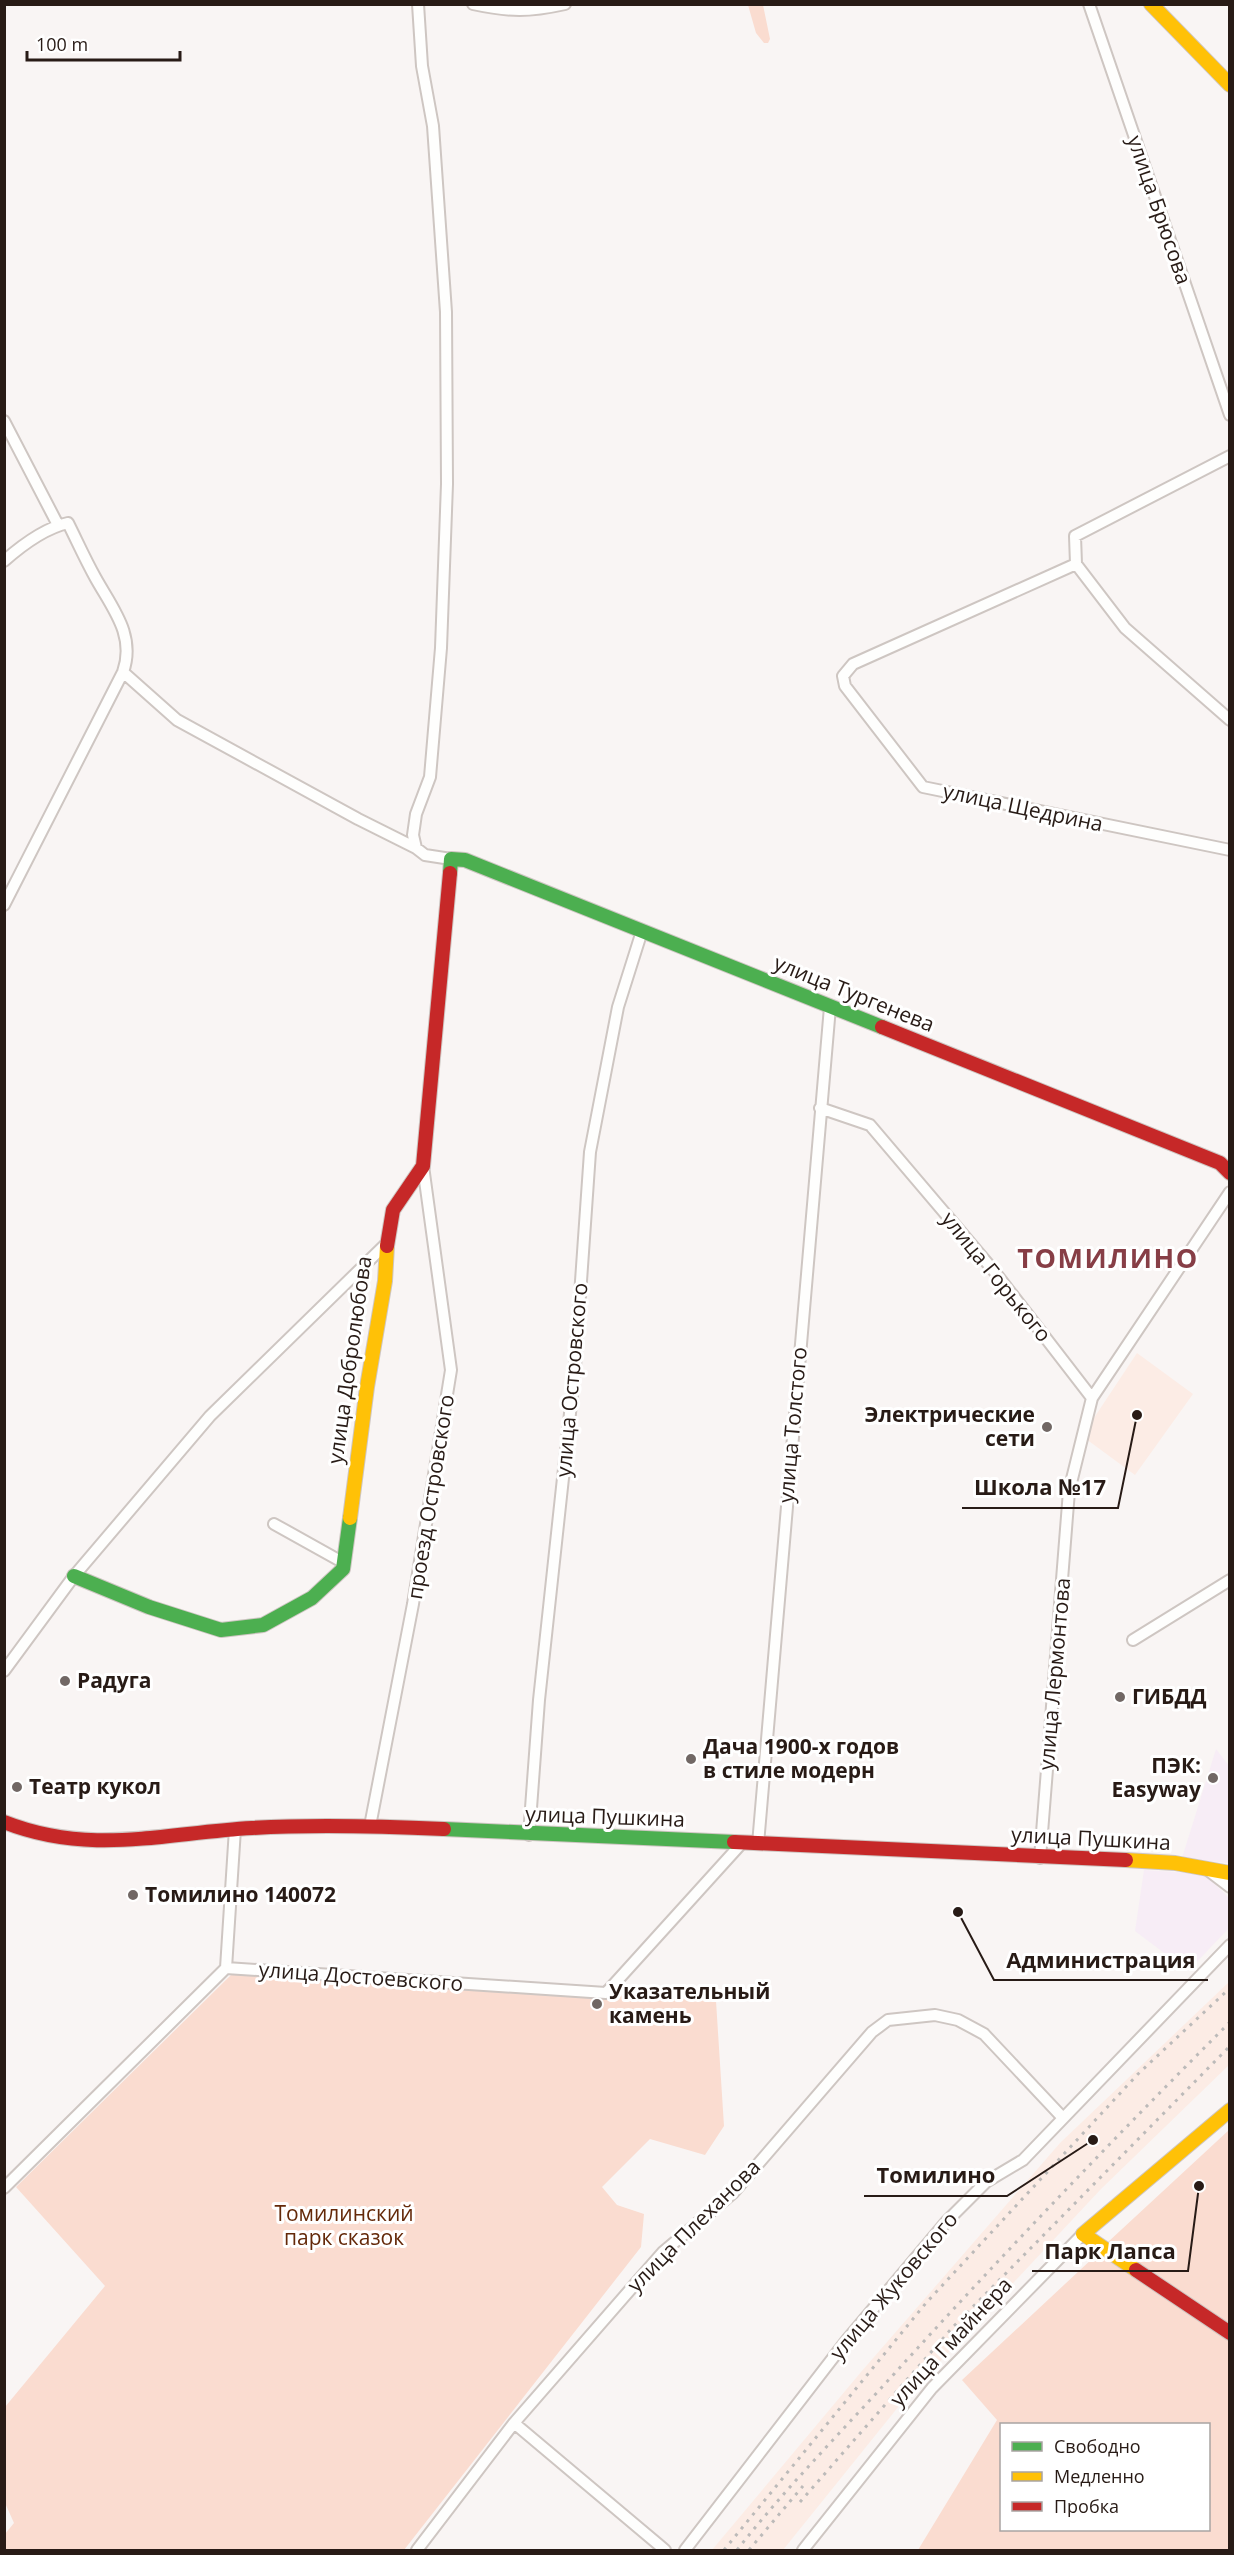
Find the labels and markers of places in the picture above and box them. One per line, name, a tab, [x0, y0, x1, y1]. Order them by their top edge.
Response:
place label: Электрические сети	[865, 1400, 1035, 1452]
marker: Электрические сети	[1040, 1420, 1054, 1434]
callout: Школа №17	[962, 1468, 1118, 1508]
place label: Радуга	[77, 1666, 151, 1694]
marker: Радуга	[58, 1674, 72, 1688]
place label: ГИБДД	[1132, 1682, 1207, 1710]
marker: ГИБДД	[1113, 1690, 1127, 1704]
place label: Дача 1900-х годов в стиле модерн	[703, 1732, 899, 1784]
place label: ПЭК: Easyway	[1112, 1751, 1201, 1803]
marker: Дача 1900-х годов в стиле модерн	[684, 1752, 698, 1766]
marker: ПЭК: Easyway	[1206, 1771, 1220, 1785]
place label: Театр кукол	[29, 1772, 161, 1800]
marker: Театр кукол	[10, 1780, 24, 1794]
place label: Томилино 140072	[145, 1880, 336, 1908]
marker: Томилино 140072	[126, 1888, 140, 1902]
callout: Администрация	[994, 1940, 1208, 1980]
place label: Указательный камень	[609, 1977, 770, 2029]
marker: Указательный камень	[590, 1997, 604, 2011]
callout: Томилино	[864, 2156, 1007, 2196]
callout: Парк Лапса	[1032, 2231, 1188, 2271]

